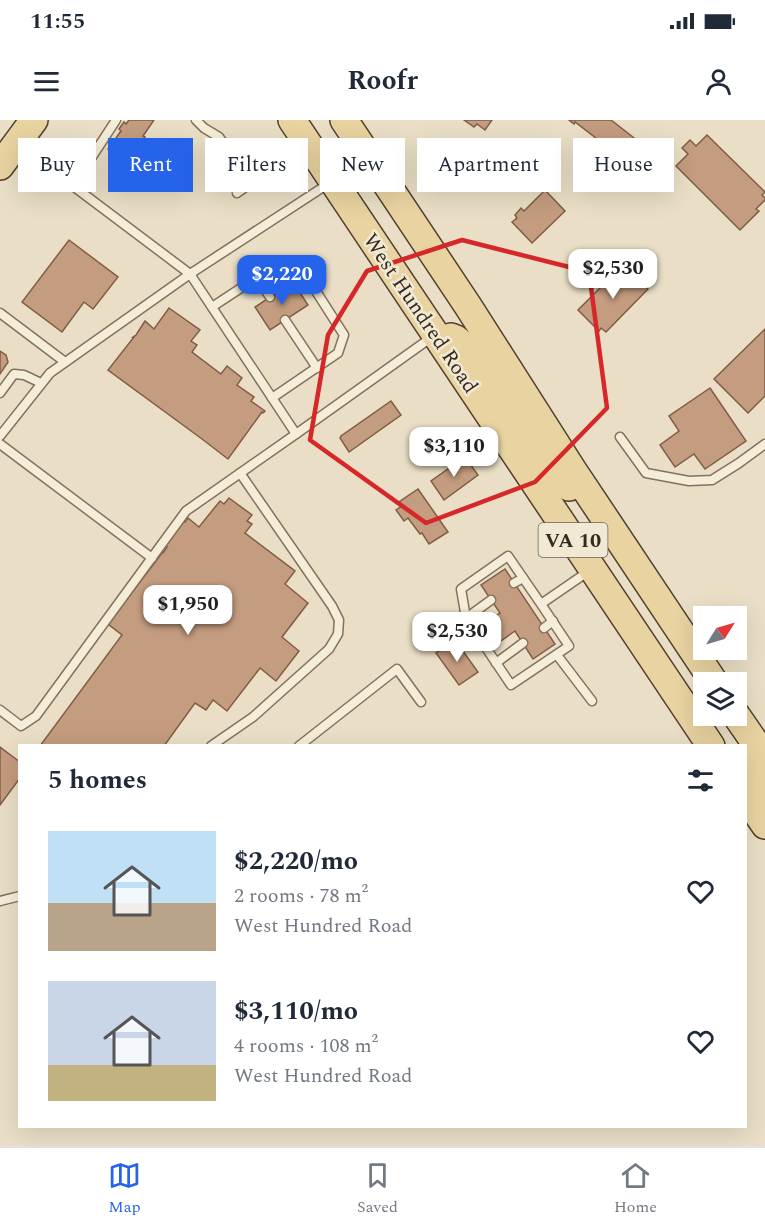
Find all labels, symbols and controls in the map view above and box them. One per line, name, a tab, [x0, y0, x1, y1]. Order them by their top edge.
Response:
text: 11:55	[30, 5, 85, 38]
text: Roofr	[347, 60, 418, 102]
icon: menu	[30, 65, 63, 98]
icon: person	[702, 65, 735, 98]
chip: Buy	[18, 138, 96, 192]
chip: Rent	[108, 138, 193, 192]
chip: Filters	[205, 138, 308, 192]
chip: New	[320, 138, 405, 192]
chip: Apartment	[417, 138, 561, 192]
chip: House	[573, 138, 674, 192]
street label: West Hundred Road	[354, 227, 486, 400]
pin: $2,530	[564, 249, 662, 300]
text: $2,530	[582, 253, 644, 283]
pin: $2,220	[233, 255, 331, 306]
text: $2,220	[251, 259, 313, 289]
pin: $3,110	[405, 427, 503, 478]
text: $3,110	[423, 431, 485, 461]
road number: VA 10	[538, 523, 608, 557]
pin: $1,950	[139, 585, 237, 636]
text: $1,950	[157, 589, 219, 619]
north arrow	[693, 606, 747, 660]
map controls	[693, 606, 747, 726]
pin: $2,530	[408, 612, 506, 663]
text: $2,530	[426, 616, 488, 646]
button: layers	[693, 672, 747, 726]
text: 5 homes	[48, 760, 147, 800]
icon: filters	[684, 764, 717, 797]
text: $2,220/mo	[234, 841, 358, 881]
icon: home	[96, 855, 168, 927]
icon: heart	[684, 875, 717, 908]
text: 2 rooms · 78 m²	[234, 881, 368, 911]
text: West Hundred Road	[234, 911, 413, 941]
text: $3,110/mo	[234, 991, 358, 1031]
icon: home	[96, 1005, 168, 1077]
icon: heart	[684, 1025, 717, 1058]
text: 4 rooms · 108 m²	[234, 1031, 378, 1061]
text: West Hundred Road	[234, 1061, 413, 1091]
tab: Map	[108, 1159, 141, 1219]
tab: Saved	[357, 1159, 398, 1219]
tab: Home	[614, 1159, 657, 1219]

